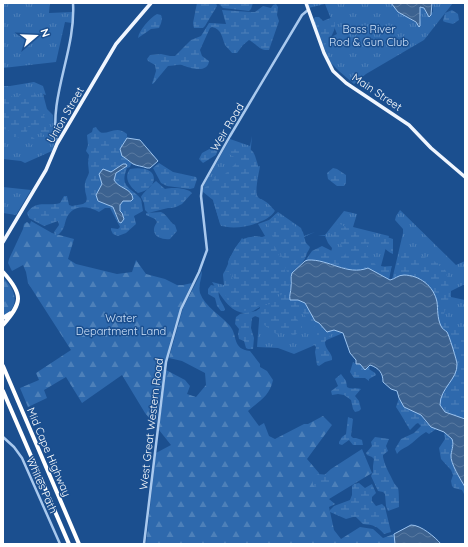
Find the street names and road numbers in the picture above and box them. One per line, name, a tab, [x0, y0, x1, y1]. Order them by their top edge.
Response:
street label: Main Street	[349, 70, 405, 114]
street label: Union Street	[43, 84, 87, 146]
street label: Weir Road	[207, 100, 247, 154]
street label: West Great Western Road	[136, 357, 166, 491]
street label: Mid Cape Highway	[24, 405, 74, 499]
street label: Whites Path	[23, 455, 61, 515]

